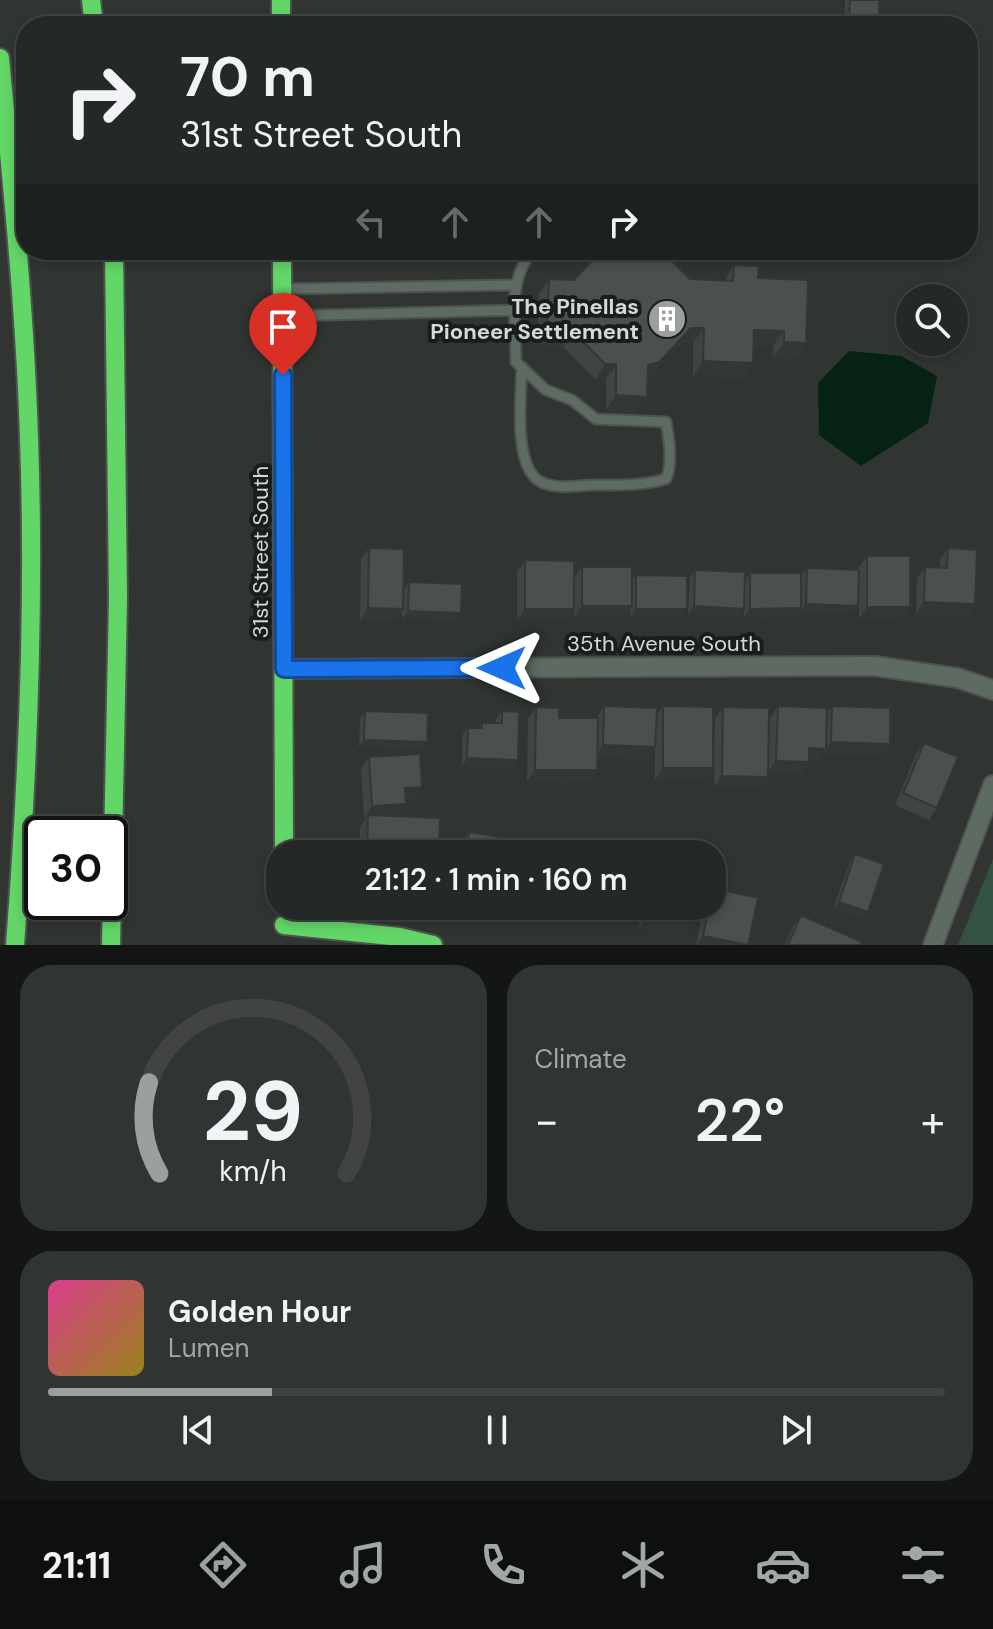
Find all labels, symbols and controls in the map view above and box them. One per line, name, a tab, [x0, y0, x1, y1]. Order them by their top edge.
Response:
text: 70 m	[180, 40, 315, 113]
icon: right	[48, 48, 152, 152]
text: 31st Street South	[180, 111, 462, 158]
icon: left	[349, 200, 393, 244]
icon: ahead	[433, 200, 477, 244]
icon: ahead	[517, 200, 561, 244]
icon: right	[601, 200, 645, 244]
map controls	[896, 284, 968, 356]
button: search	[896, 284, 968, 356]
place label: The Pinellas Pioneer Settlement	[430, 292, 639, 346]
pin	[249, 293, 317, 375]
building icon: The Pinellas Pioneer Settlement	[646, 298, 688, 340]
icon: arrive	[261, 305, 305, 349]
street label: 31st Street South	[246, 466, 275, 638]
position arrow	[460, 626, 544, 710]
street label: 35th Avenue South	[567, 629, 761, 658]
speed limit sign: 30	[24, 816, 128, 920]
text: 21:12 · 1 min · 160 m	[364, 860, 628, 899]
text: Climate	[535, 1042, 627, 1076]
text: 29	[203, 1057, 303, 1166]
text: 22°	[694, 1081, 785, 1160]
text: −	[535, 1092, 559, 1150]
text: +	[921, 1092, 945, 1150]
text: km/h	[219, 1153, 287, 1190]
text: Golden Hour	[168, 1292, 351, 1331]
text: Lumen	[168, 1331, 249, 1365]
icon: previous	[176, 1408, 220, 1452]
icon: pause	[475, 1408, 519, 1452]
icon: next	[774, 1408, 818, 1452]
icon: directions	[195, 1537, 251, 1593]
icon: music	[335, 1537, 391, 1593]
icon: phone	[475, 1537, 531, 1593]
icon: climate	[615, 1537, 671, 1593]
icon: car	[755, 1537, 811, 1593]
icon: filters	[895, 1537, 951, 1593]
text: 21:11	[42, 1542, 111, 1589]

